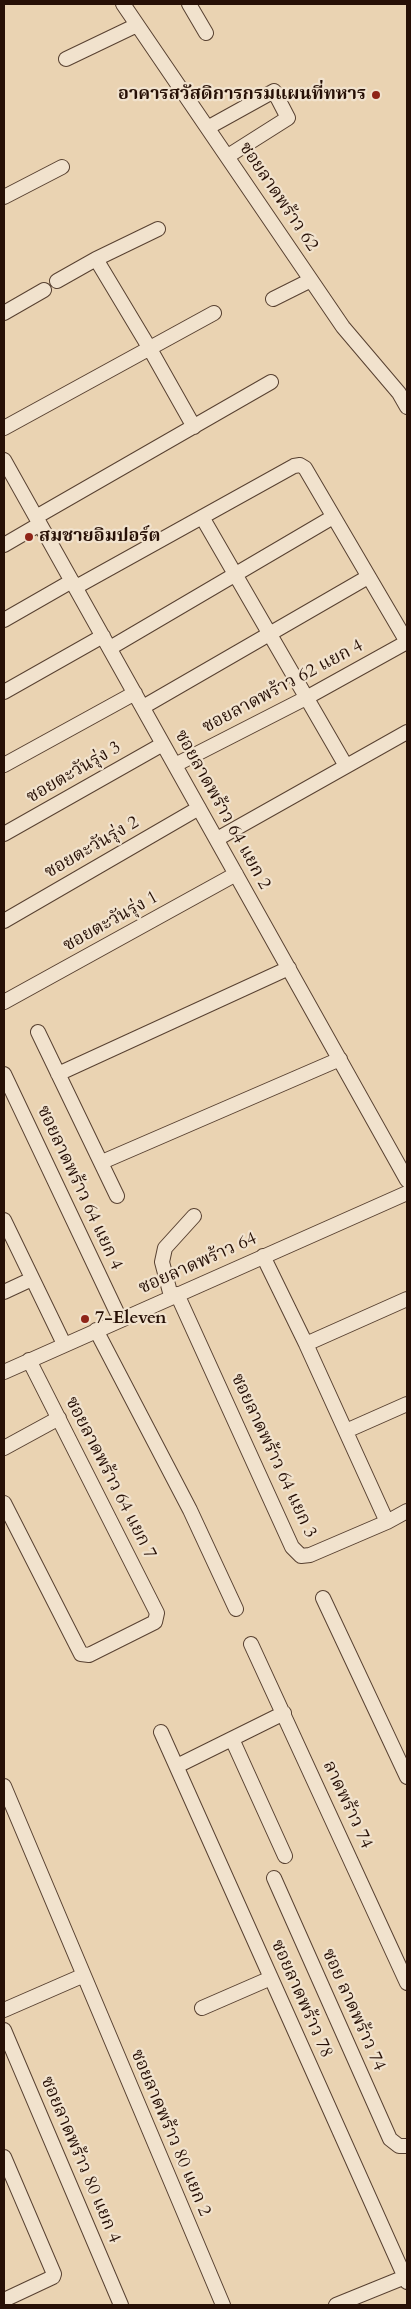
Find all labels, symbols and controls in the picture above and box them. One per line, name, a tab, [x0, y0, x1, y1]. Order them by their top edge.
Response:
place label: อาคารสวัสดิการกรมแผนที่ทหาร	[118, 84, 366, 106]
marker: อาคารสวัสดิการกรมแผนที่ทหาร	[370, 89, 382, 101]
street label: ซอยลาดพร้าว 62	[234, 138, 322, 256]
place label: สมชายอิมปอร์ต	[39, 526, 160, 548]
marker: สมชายอิมปอร์ต	[23, 531, 35, 543]
street label: ซอยลาดพร้าว 62 แยก 4	[199, 635, 367, 739]
street label: ซอยลาดพร้าว 64 แยก 2	[169, 726, 275, 894]
street label: ซอยตะวันรุ่ง 3	[23, 737, 125, 809]
street label: ซอยตะวันรุ่ง 2	[41, 812, 143, 884]
street label: ซอยตะวันรุ่ง 1	[60, 887, 162, 957]
street label: ซอยลาดพร้าว 64 แยก 4	[31, 1102, 127, 1274]
street label: ซอยลาดพร้าว 64	[136, 1228, 260, 1300]
place label: 7-Eleven	[95, 1308, 167, 1330]
marker: 7-Eleven	[79, 1313, 91, 1325]
street label: ซอยลาดพร้าว 64 แยก 3	[225, 1370, 321, 1542]
street label: ซอยลาดพร้าว 64 แยก 7	[60, 1393, 160, 1563]
street label: ลาดพร้าว 74	[317, 1758, 377, 1852]
street label: ซอยลาดพร้าว 78	[265, 1937, 337, 2061]
street label: ซอย ลาดพร้าว 74	[316, 1946, 390, 2074]
street label: ซอยลาดพร้าว 80 แยก 2	[125, 2046, 215, 2220]
street label: ซอยลาดพร้าว 80 แยก 4	[35, 2073, 125, 2247]

